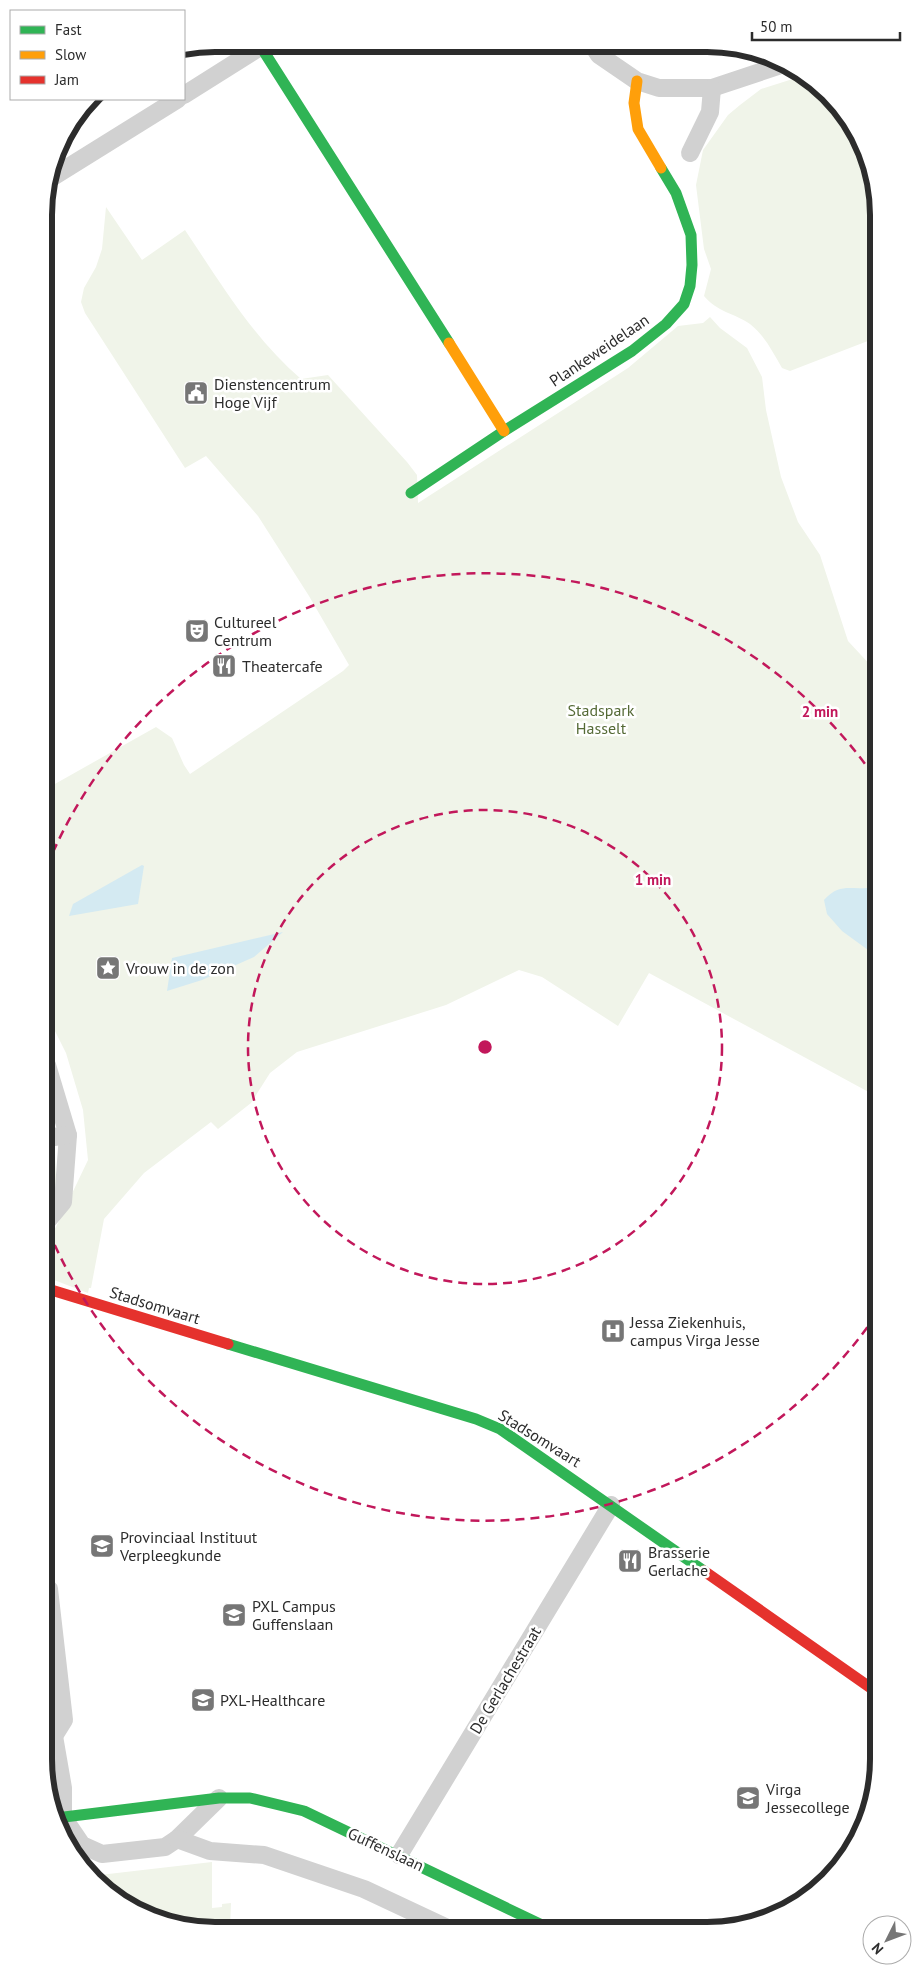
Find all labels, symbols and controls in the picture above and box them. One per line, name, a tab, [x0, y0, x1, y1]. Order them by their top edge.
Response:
legend	[10, 10, 185, 100]
scale bar	[752, 10, 900, 42]
text: 50 m	[760, 17, 793, 36]
text: Fast	[55, 20, 82, 39]
text: Slow	[55, 45, 86, 64]
text: Jam	[54, 70, 79, 89]
street label: Plankeweidelaan	[545, 309, 653, 391]
place label: Dienstencentrum Hoge Vijf	[214, 374, 331, 412]
public building icon: Dienstencentrum Hoge Vijf	[183, 380, 209, 406]
place label: Cultureel Centrum	[214, 612, 277, 650]
theatre icon: Cultureel Centrum	[184, 618, 210, 644]
restaurant icon: Theatercafe	[211, 653, 237, 679]
place label: Theatercafe	[242, 656, 323, 676]
park label: Stadspark Hasselt	[568, 700, 635, 738]
text: 2 min	[802, 702, 838, 721]
text: 1 min	[635, 870, 671, 889]
place icon: Vrouw in de zon	[95, 955, 121, 981]
place label: Vrouw in de zon	[125, 958, 235, 978]
centre of rings	[476, 1038, 494, 1056]
street label: Stadsomvaart	[107, 1282, 203, 1328]
place label: Jessa Ziekenhuis, campus Virga Jesse	[629, 1312, 760, 1350]
hospital icon: Jessa Ziekenhuis, campus Virga Jesse	[600, 1318, 626, 1344]
street label: Stadsomvaart	[495, 1405, 586, 1472]
place label: Provinciaal Instituut Verpleegkunde	[119, 1527, 258, 1565]
school or university icon: Provinciaal Instituut Verpleegkunde	[89, 1533, 115, 1559]
place label: Brasserie Gerlache	[648, 1542, 710, 1580]
restaurant icon: Brasserie Gerlache	[617, 1548, 643, 1574]
place label: PXL Campus Guffenslaan	[252, 1596, 336, 1634]
school or university icon: PXL Campus Guffenslaan	[221, 1602, 247, 1628]
street label: De Gerlachestraat	[465, 1622, 545, 1737]
school or university icon: PXL-Healthcare	[190, 1687, 216, 1713]
place label: PXL-Healthcare	[220, 1690, 325, 1710]
place label: Virga Jessecollege	[765, 1779, 850, 1817]
school or university icon: Virga Jessecollege	[735, 1785, 761, 1811]
street label: Guffenslaan	[345, 1823, 427, 1875]
north arrow	[862, 1915, 912, 1965]
text: N	[868, 1939, 887, 1958]

